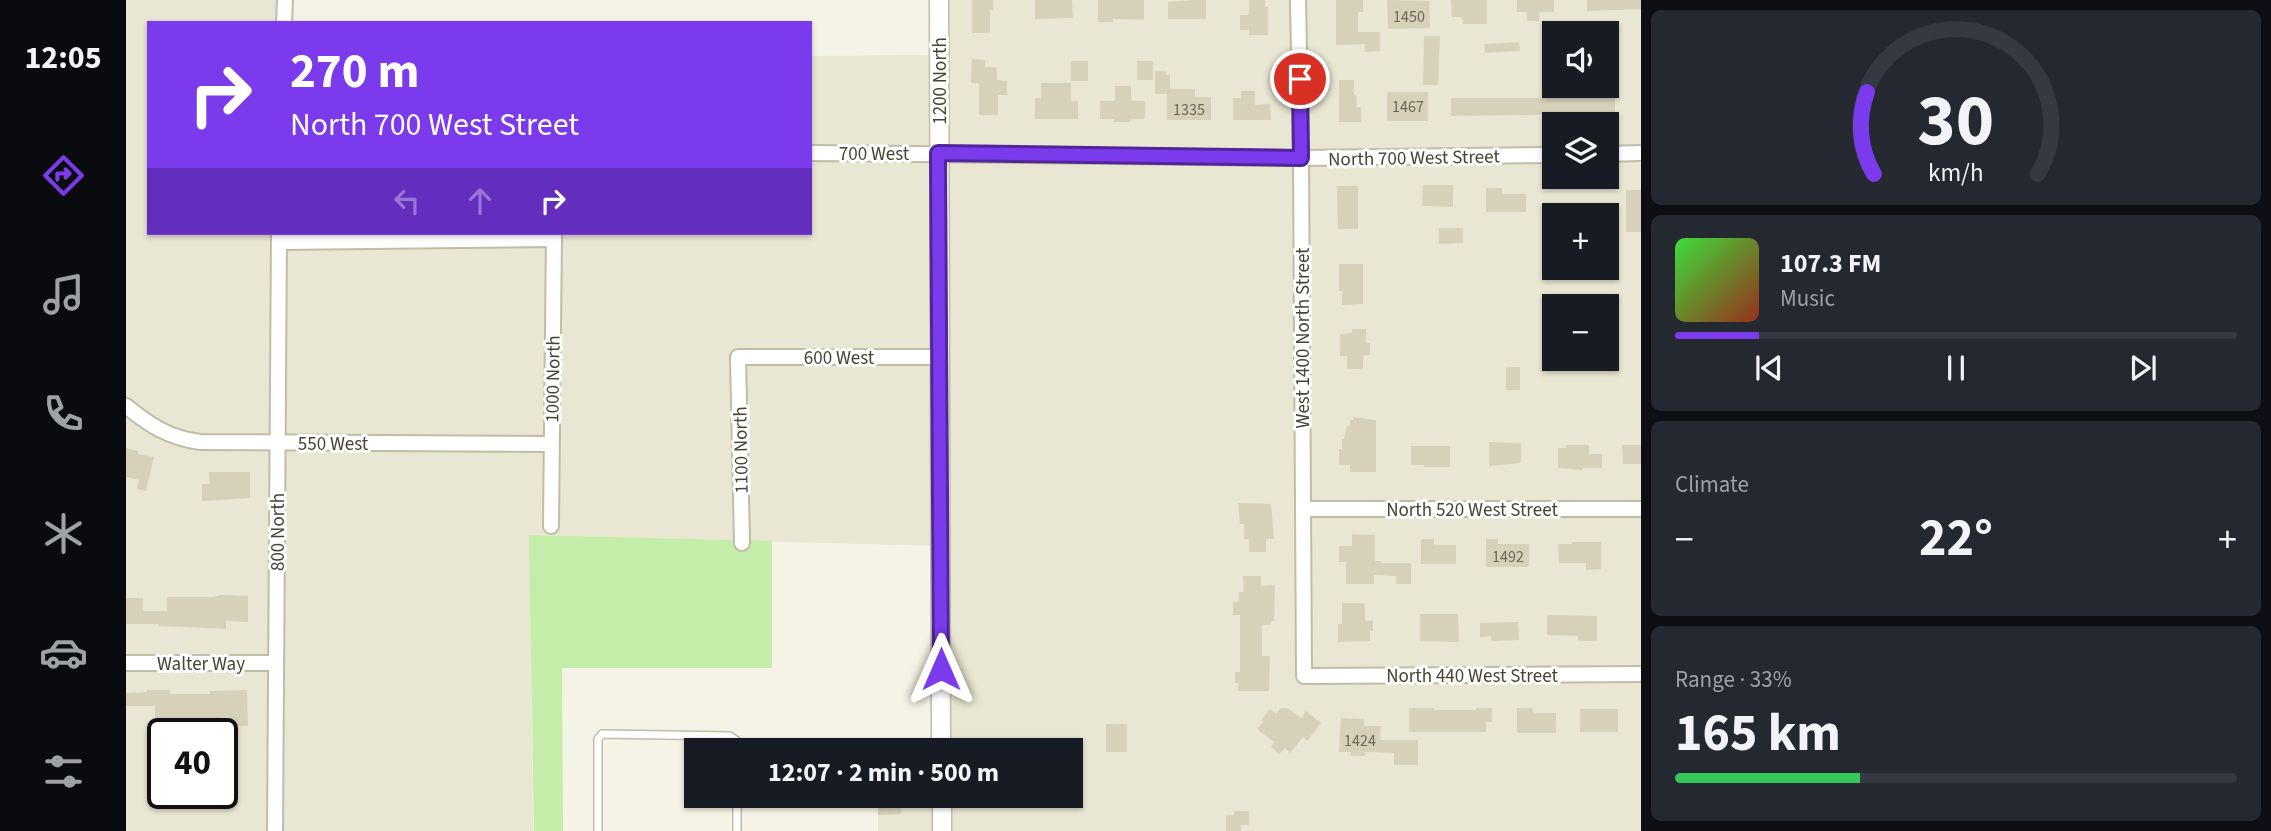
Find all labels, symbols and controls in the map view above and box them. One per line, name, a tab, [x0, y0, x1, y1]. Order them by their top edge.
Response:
house number: 1450	[1393, 6, 1425, 28]
map controls	[1542, 21, 1619, 371]
button: sound	[1542, 21, 1619, 98]
text: 12:05	[24, 35, 102, 81]
text: 270 m	[290, 37, 419, 107]
street label: 1200 North	[927, 37, 954, 125]
icon: right	[175, 49, 266, 140]
pin	[1270, 49, 1330, 109]
icon: arrive	[1281, 60, 1319, 98]
text: 30	[1918, 69, 1994, 173]
house number: 1467	[1392, 96, 1424, 118]
house number: 1335	[1173, 99, 1205, 121]
text: North 700 West Street	[290, 102, 579, 148]
button: layers	[1542, 112, 1619, 189]
street label: 700 West	[839, 141, 910, 168]
street label: North 700 West Street	[1328, 143, 1501, 173]
icon: directions	[39, 151, 88, 200]
text: km/h	[1928, 154, 1984, 190]
icon: left	[388, 182, 426, 220]
icon: ahead	[461, 182, 499, 220]
icon: right	[534, 182, 572, 220]
button: +	[1542, 203, 1619, 280]
text: 107.3 FM	[1780, 245, 1881, 282]
street label: West 1400 North Street	[1290, 247, 1317, 429]
icon: music	[39, 270, 88, 319]
text: Music	[1780, 282, 1835, 315]
button: −	[1542, 294, 1619, 371]
street label: 1000 North	[539, 335, 568, 423]
street label: 600 West	[804, 345, 875, 372]
icon: previous	[1750, 349, 1788, 387]
icon: pause	[1937, 349, 1975, 387]
icon: next	[2124, 349, 2162, 387]
icon: phone	[39, 389, 88, 438]
street label: 1100 North	[727, 406, 756, 494]
street label: 550 West	[298, 431, 369, 458]
text: Climate	[1675, 468, 1749, 501]
street label: 800 North	[265, 493, 292, 571]
street label: North 520 West Street	[1386, 497, 1558, 524]
text: 22°	[1919, 502, 1993, 576]
icon: climate	[39, 509, 88, 558]
text: −	[1675, 513, 1694, 567]
text: +	[2218, 513, 2237, 567]
house number: 1492	[1492, 546, 1524, 568]
icon: car	[39, 628, 88, 677]
position arrow	[904, 632, 978, 706]
street label: Walter Way	[157, 651, 245, 678]
street label: North 440 West Street	[1386, 663, 1558, 690]
text: Range · 33%	[1675, 663, 1792, 696]
text: 165 km	[1675, 697, 1841, 771]
speed limit sign: 40	[147, 718, 238, 809]
house number: 1424	[1344, 730, 1376, 752]
icon: filters	[39, 747, 88, 796]
text: 12:07 · 2 min · 500 m	[768, 754, 999, 791]

